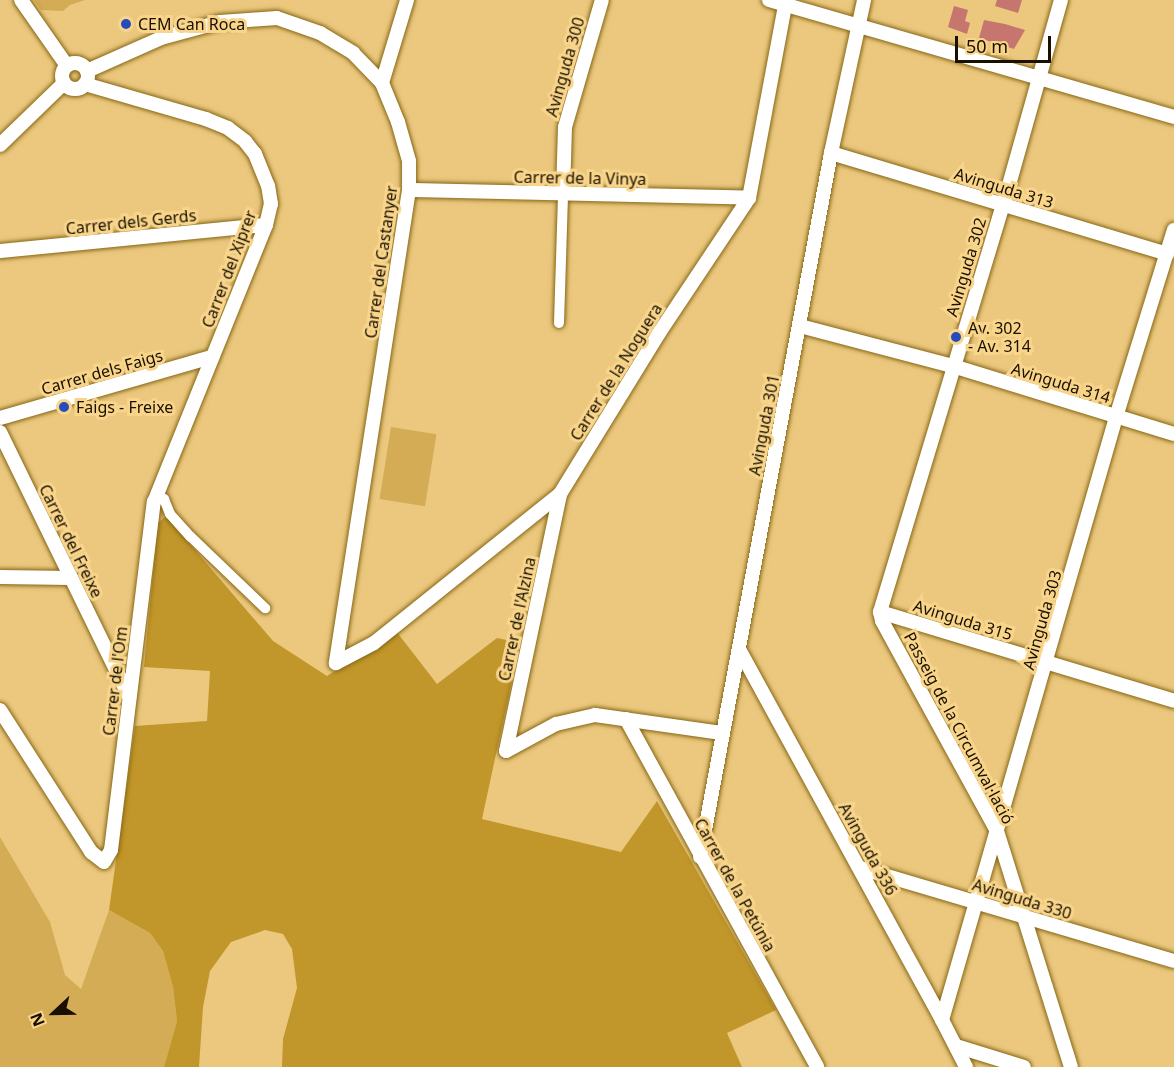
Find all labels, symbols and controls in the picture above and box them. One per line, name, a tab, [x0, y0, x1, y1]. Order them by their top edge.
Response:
place label: CEM Can Roca	[138, 14, 245, 34]
street label: Avinguda 300	[542, 15, 588, 119]
marker: CEM Can Roca	[119, 17, 133, 31]
scale bar	[958, 24, 1054, 62]
text: 50 m	[966, 34, 1008, 58]
street label: Avinguda 313	[952, 164, 1056, 212]
street label: Carrer de la Vinya	[513, 167, 647, 189]
street label: Carrer del Castanyer	[361, 184, 401, 340]
street label: Carrer dels Gerds	[65, 206, 197, 238]
street label: Carrer del Xiprer	[198, 208, 260, 330]
street label: Avinguda 302	[942, 215, 990, 319]
street label: Carrer de la Noguera	[566, 300, 666, 444]
place label: Av. 302 - Av. 314	[968, 318, 1031, 356]
marker: Av. 302 - Av. 314	[949, 330, 963, 344]
street label: Carrer dels Faigs	[39, 345, 165, 399]
street label: Avinguda 314	[1009, 359, 1113, 407]
street label: Avinguda 301	[745, 373, 783, 477]
place label: Faigs - Freixe	[76, 397, 173, 417]
marker: Faigs - Freixe	[57, 400, 71, 414]
street label: Carrer del Freixe	[35, 481, 107, 601]
street label: Carrer de l'Alzina	[494, 555, 540, 683]
street label: Avinguda 303	[1019, 568, 1065, 672]
street label: Avinguda 315	[911, 596, 1015, 644]
street label: Carrer de l'Om	[99, 625, 131, 737]
street label: Passeig de la Circumval·lació	[900, 629, 1018, 827]
street label: Avinguda 336	[835, 800, 901, 898]
street label: Carrer de la Petúnia	[690, 815, 780, 955]
street label: Avinguda 330	[970, 875, 1074, 923]
north arrow	[24, 983, 84, 1043]
text: N	[25, 1010, 50, 1030]

